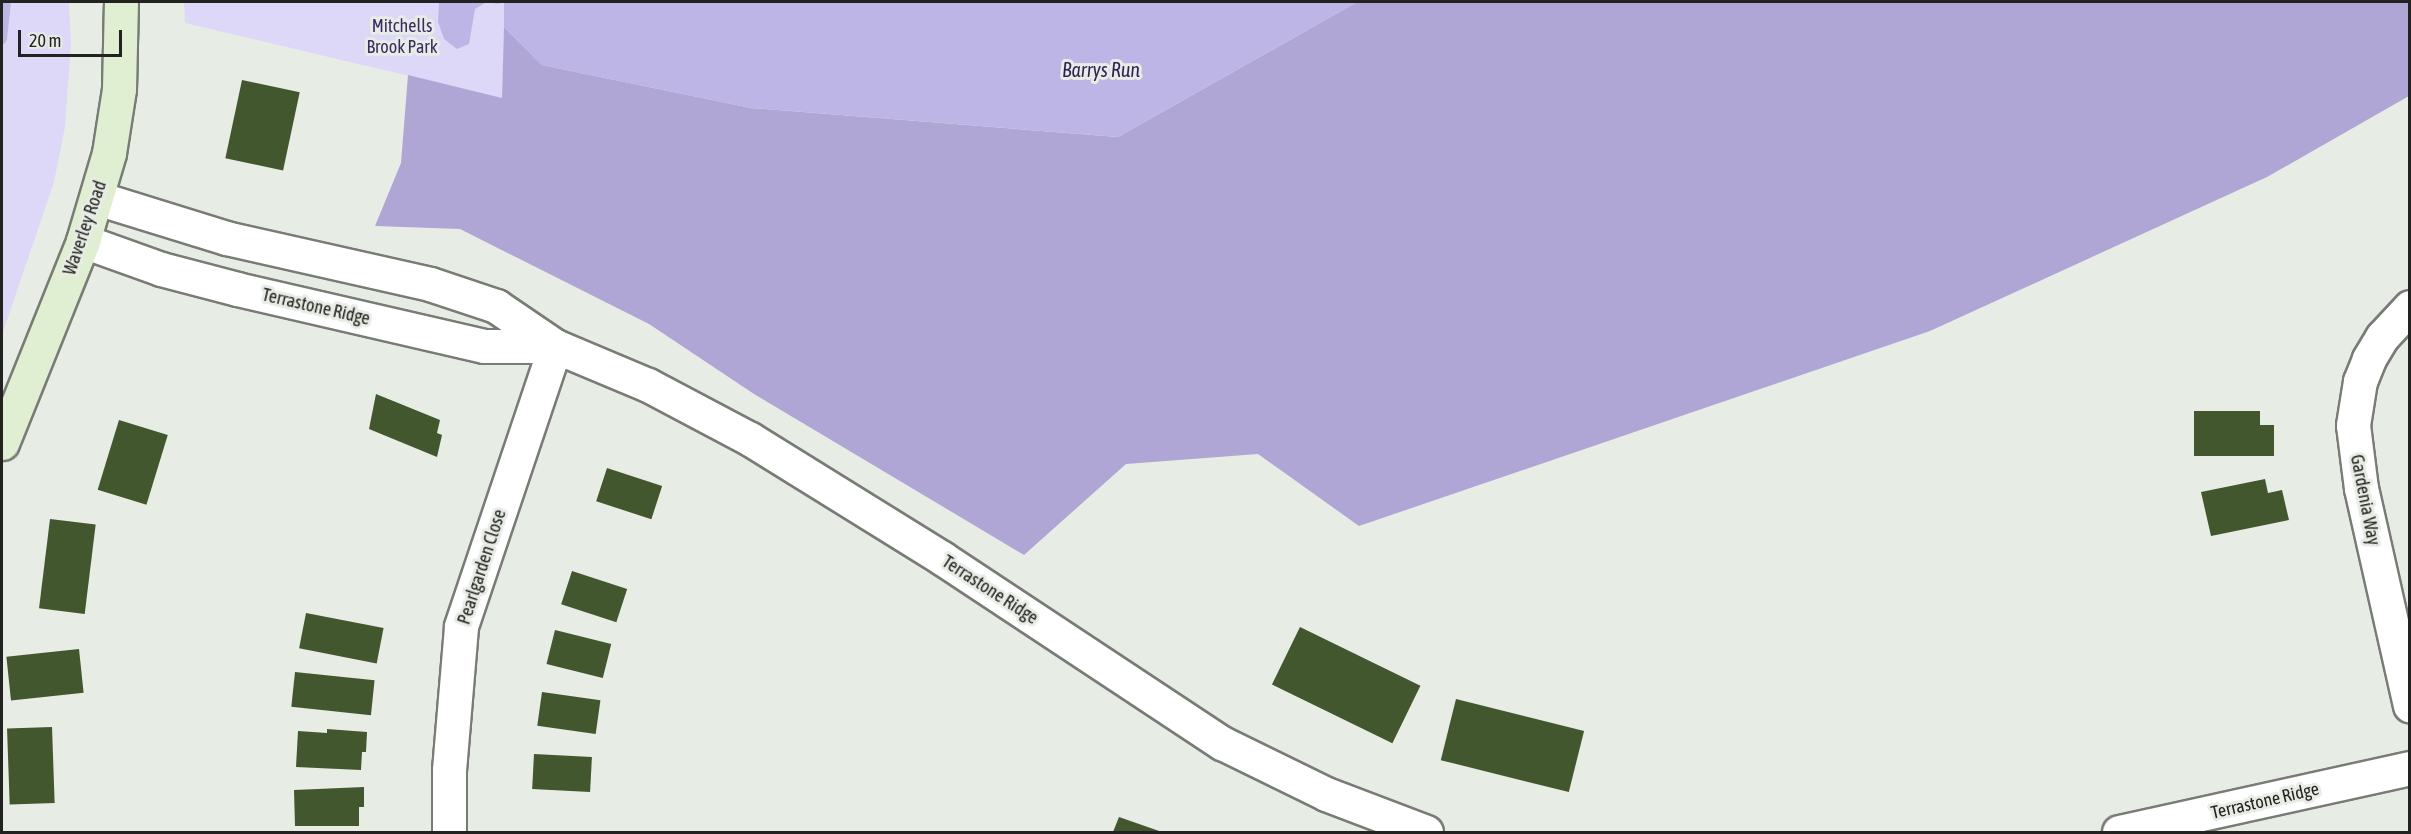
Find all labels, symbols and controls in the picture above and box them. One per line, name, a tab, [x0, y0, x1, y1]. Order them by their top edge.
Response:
park label: Mitchells Brook Park	[366, 16, 438, 58]
scale bar	[21, 18, 124, 56]
text: 20 m	[29, 30, 61, 51]
water label: Barrys Run	[1062, 57, 1140, 81]
street label: Waverley Road	[59, 178, 111, 278]
street label: Terrastone Ridge	[260, 284, 372, 330]
street label: Gardenia Way	[2346, 453, 2384, 547]
street label: Pearlgarden Close	[453, 507, 511, 627]
street label: Terrastone Ridge	[938, 551, 1042, 629]
street label: Terrastone Ridge	[2209, 778, 2321, 824]

